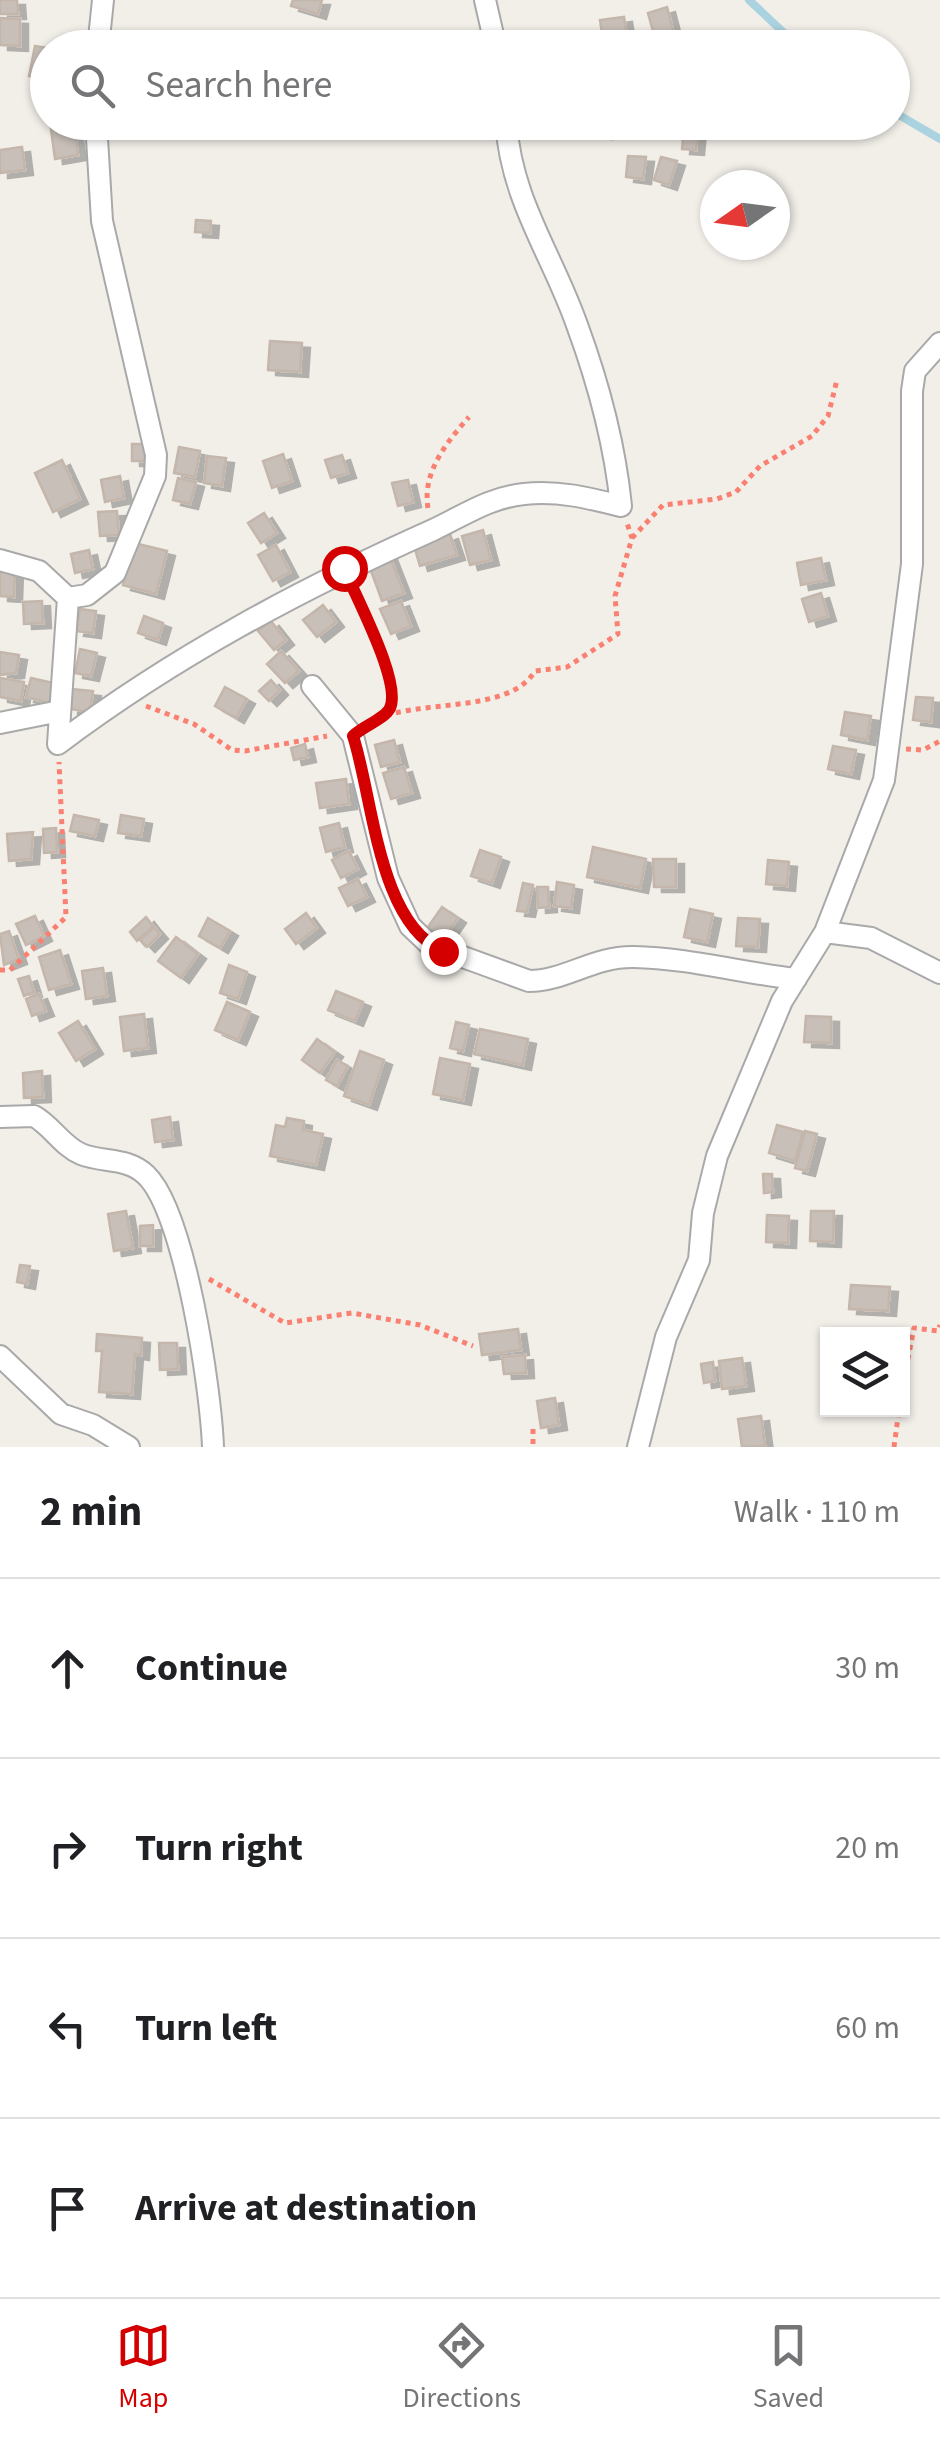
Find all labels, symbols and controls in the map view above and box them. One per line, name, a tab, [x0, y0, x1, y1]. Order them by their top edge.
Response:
search box	[30, 30, 910, 140]
icon: search	[65, 58, 120, 113]
text: Search here	[145, 58, 332, 112]
north arrow	[700, 170, 790, 260]
route start	[322, 546, 368, 592]
route end	[421, 929, 467, 975]
map controls	[820, 1327, 910, 1417]
button: layers	[820, 1327, 910, 1417]
text: 2 min	[40, 1482, 142, 1542]
text: Walk · 110 m	[734, 1489, 900, 1535]
icon: ahead	[40, 1641, 95, 1696]
text: Continue	[135, 1641, 288, 1695]
text: 30 m	[835, 1645, 900, 1691]
icon: right	[40, 1821, 95, 1876]
text: Turn right	[135, 1821, 303, 1875]
text: 20 m	[835, 1825, 900, 1871]
icon: left	[40, 2001, 95, 2056]
text: Turn left	[135, 2001, 277, 2055]
text: 60 m	[835, 2005, 900, 2051]
icon: arrive	[40, 2181, 95, 2236]
text: Arrive at destination	[135, 2181, 477, 2235]
tab: Map	[116, 2318, 171, 2418]
tab: Directions	[403, 2318, 521, 2418]
tab: Saved	[753, 2318, 824, 2418]

